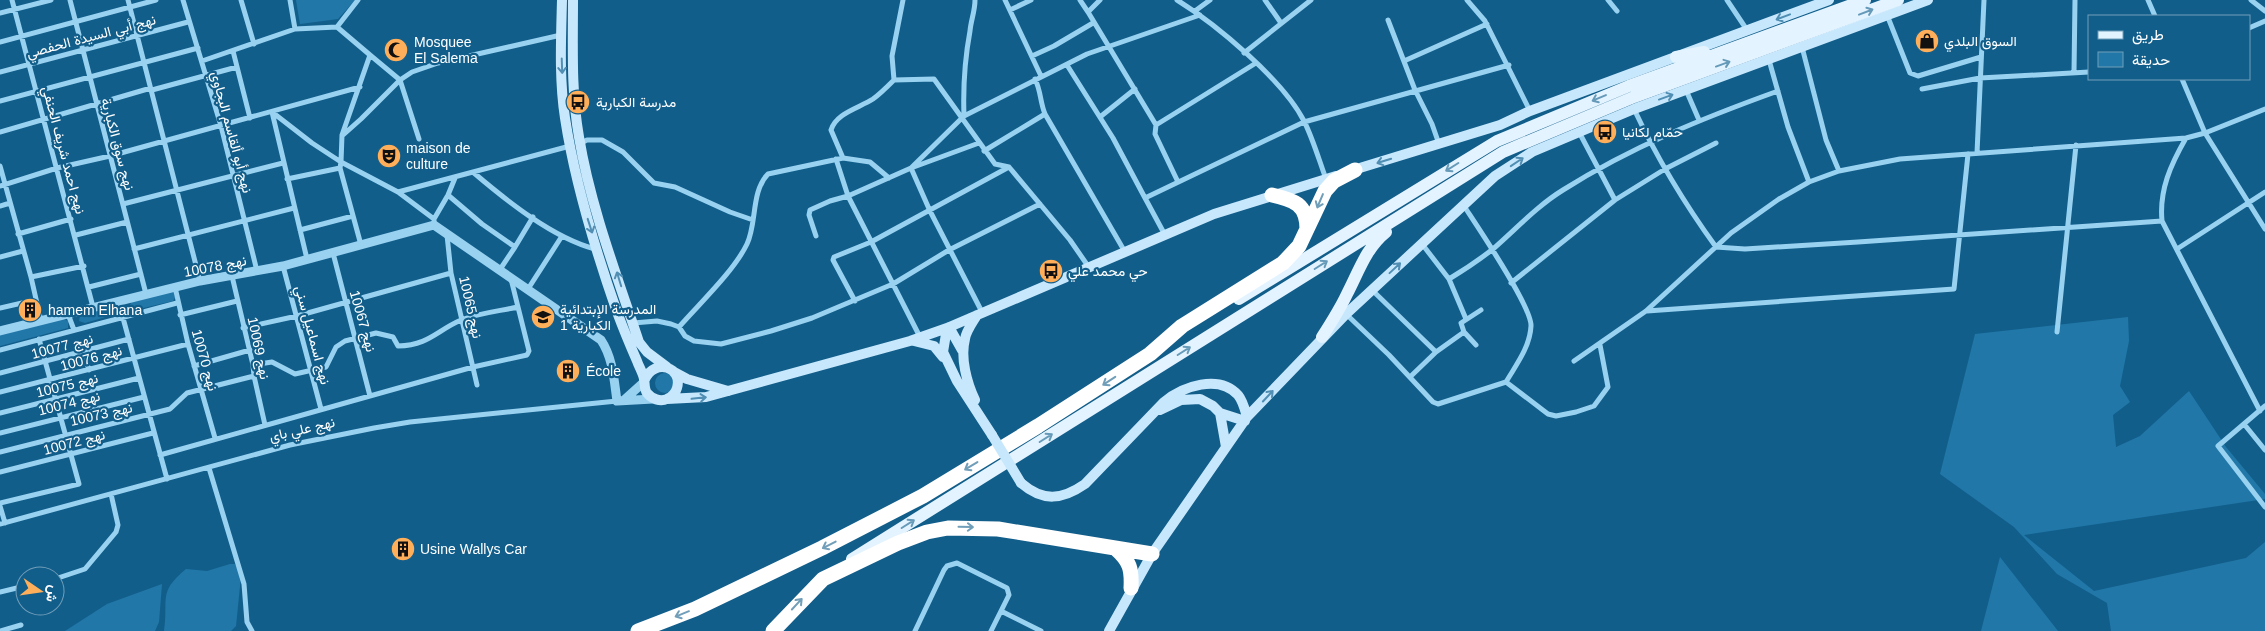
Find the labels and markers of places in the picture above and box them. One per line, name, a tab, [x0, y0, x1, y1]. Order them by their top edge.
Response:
shop icon: السوق البلدي	[1914, 28, 1940, 54]
place label: السوق البلدي	[1944, 33, 2017, 53]
place label: Mosquee El Salema	[414, 34, 478, 66]
mosque icon: Mosquee El Salema	[383, 37, 409, 63]
bus stop icon: مدرسة الكبارية	[565, 89, 591, 115]
place label: مدرسة الكبارية	[596, 94, 676, 111]
bus stop icon: حمّام لكانيا	[1592, 119, 1618, 145]
place label: حمّام لكانيا	[1622, 124, 1683, 141]
place label: maison de culture	[406, 140, 471, 172]
theatre icon: maison de culture	[376, 143, 402, 169]
bus stop icon: حي محمد علي	[1038, 258, 1064, 284]
place label: حي محمد علي	[1068, 263, 1148, 283]
building icon: hamem Elhana	[17, 297, 43, 323]
place label: المدرسة الإبتدائية الكبارية 1	[560, 301, 656, 334]
place label: hamem Elhana	[48, 302, 142, 318]
school or university icon: المدرسة الإبتدائية الكبارية 1	[530, 304, 556, 330]
building icon: École	[555, 358, 581, 384]
place label: École	[586, 363, 621, 379]
building icon: Usine Wallys Car	[390, 536, 416, 562]
place label: Usine Wallys Car	[420, 541, 527, 557]

